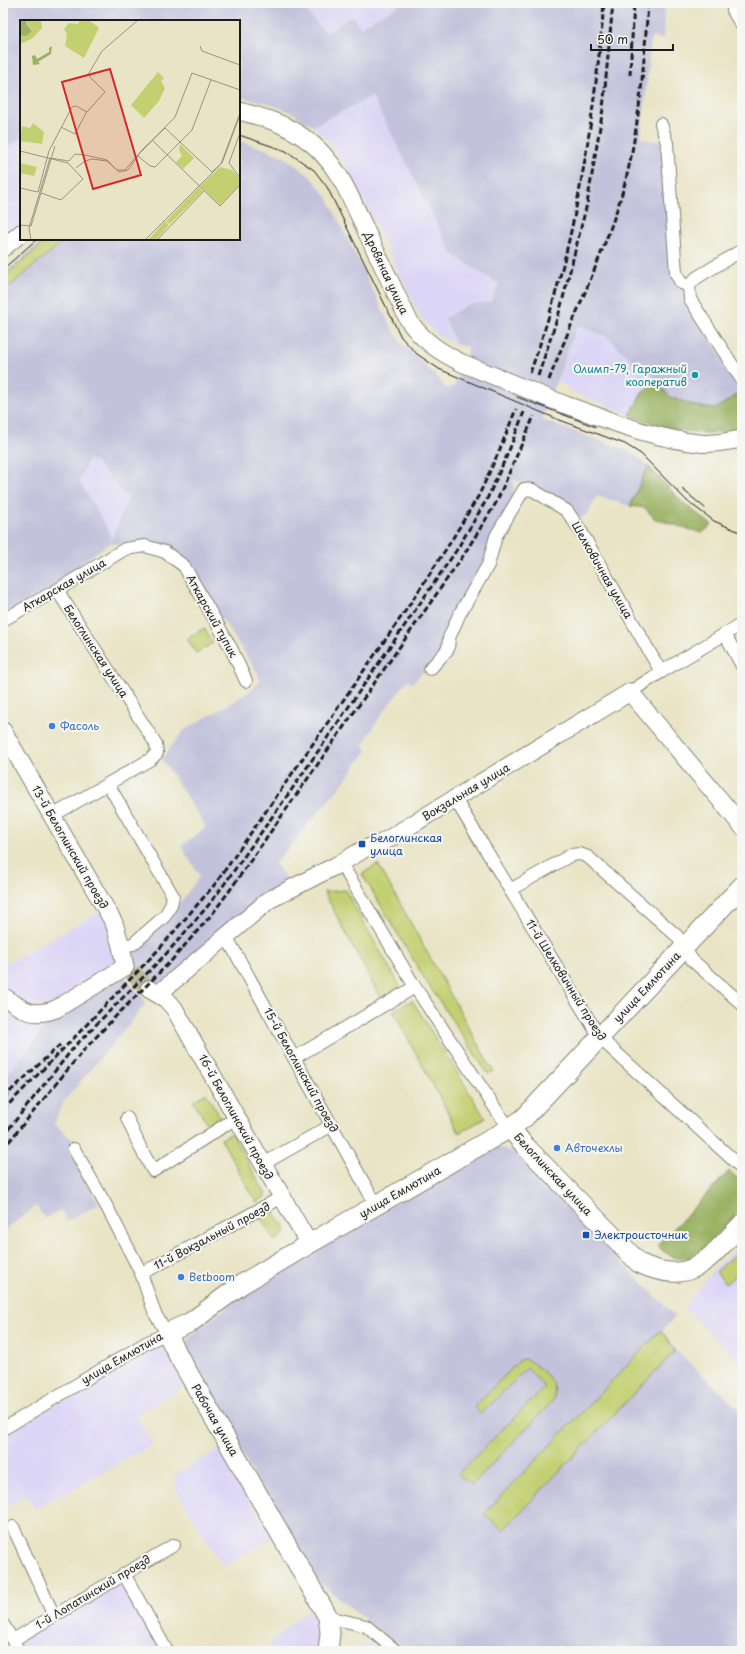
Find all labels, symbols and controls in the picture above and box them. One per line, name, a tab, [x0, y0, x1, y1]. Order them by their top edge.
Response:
inset map	[20, 20, 240, 240]
scale bar	[591, 26, 673, 52]
text: 50 m	[597, 30, 628, 48]
street label: Дровяная улица	[359, 228, 413, 317]
place label: Олимп-79, Гаражный кооператив	[573, 360, 687, 390]
marker: Олимп-79, Гаражный кооператив	[690, 370, 700, 380]
street label: Шелковичная улица	[568, 518, 637, 622]
street label: Аткарская улица	[19, 554, 109, 615]
street label: Аткарский тупик	[183, 571, 243, 661]
street label: Белоглинская улица	[60, 601, 133, 701]
place label: Фасоль	[60, 717, 100, 734]
marker: Фасоль	[47, 721, 57, 731]
street label: Вокзальная улица	[419, 759, 513, 825]
street label: 13-й Белоглинский проезд	[28, 782, 113, 912]
place label: Белоглинская улица	[370, 829, 442, 859]
marker: Белоглинская улица	[357, 839, 367, 849]
street label: 11-й Шелковичный проезд	[522, 916, 611, 1044]
street label: улица Емлютина	[609, 947, 684, 1026]
street label: 15-й Белоглинский проезд	[260, 1004, 343, 1135]
street label: 16-й Белоглинский проезд	[195, 1051, 278, 1183]
street label: Белоглинская улица	[510, 1128, 597, 1219]
place label: Авточехлы	[565, 1139, 623, 1156]
marker: Авточехлы	[552, 1143, 562, 1153]
street label: улица Емлютина	[356, 1161, 444, 1222]
street label: 11-й Вокзальный проезд	[150, 1198, 273, 1274]
place label: Электроисточник	[594, 1226, 688, 1243]
marker: Электроисточник	[581, 1230, 591, 1240]
place label: Betboom	[189, 1268, 235, 1285]
marker: Betboom	[176, 1272, 186, 1282]
street label: улица Емлютина	[78, 1327, 166, 1388]
street label: Рабочая улица	[188, 1380, 243, 1459]
street label: 1-й Лопатинский проезд	[32, 1550, 154, 1633]

